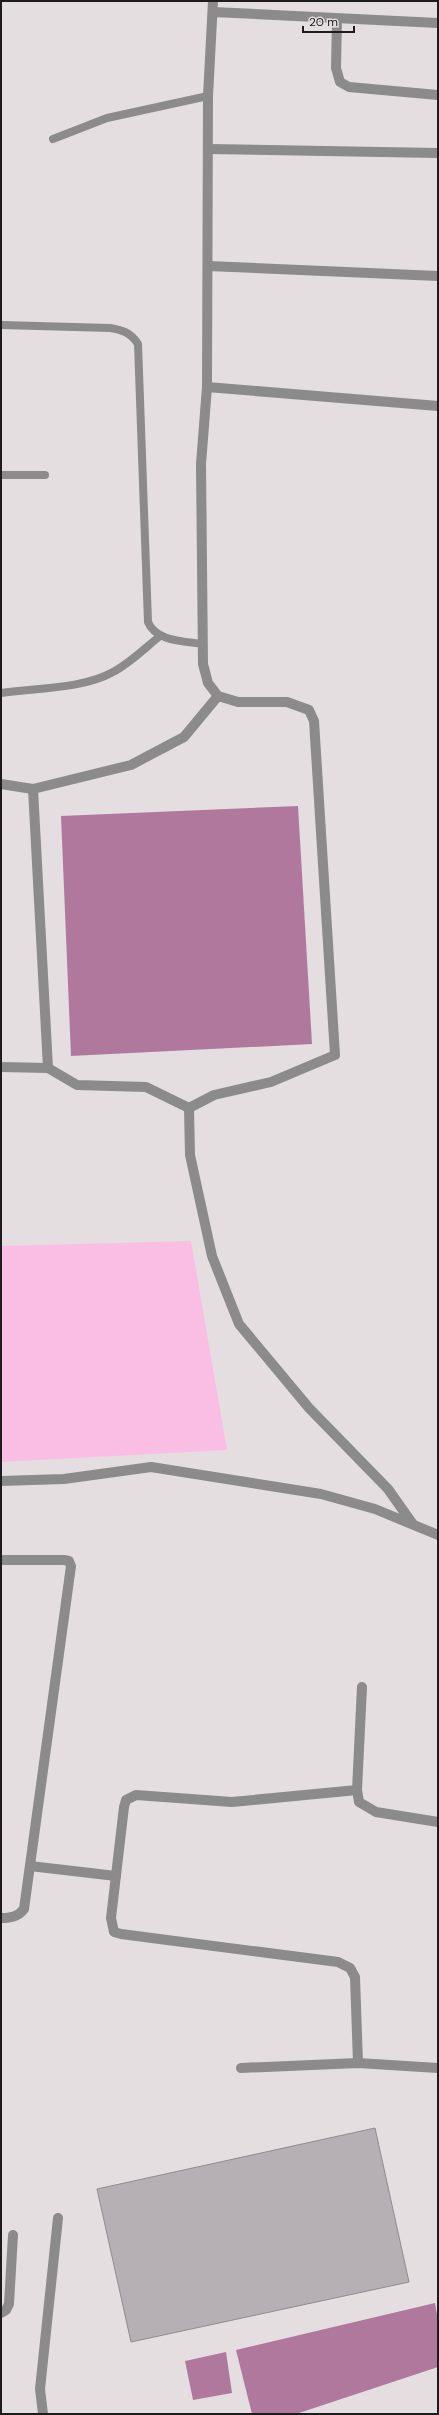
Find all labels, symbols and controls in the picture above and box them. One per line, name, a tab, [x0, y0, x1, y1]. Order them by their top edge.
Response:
scale bar	[303, 8, 354, 34]
text: 20 m	[309, 14, 338, 30]

